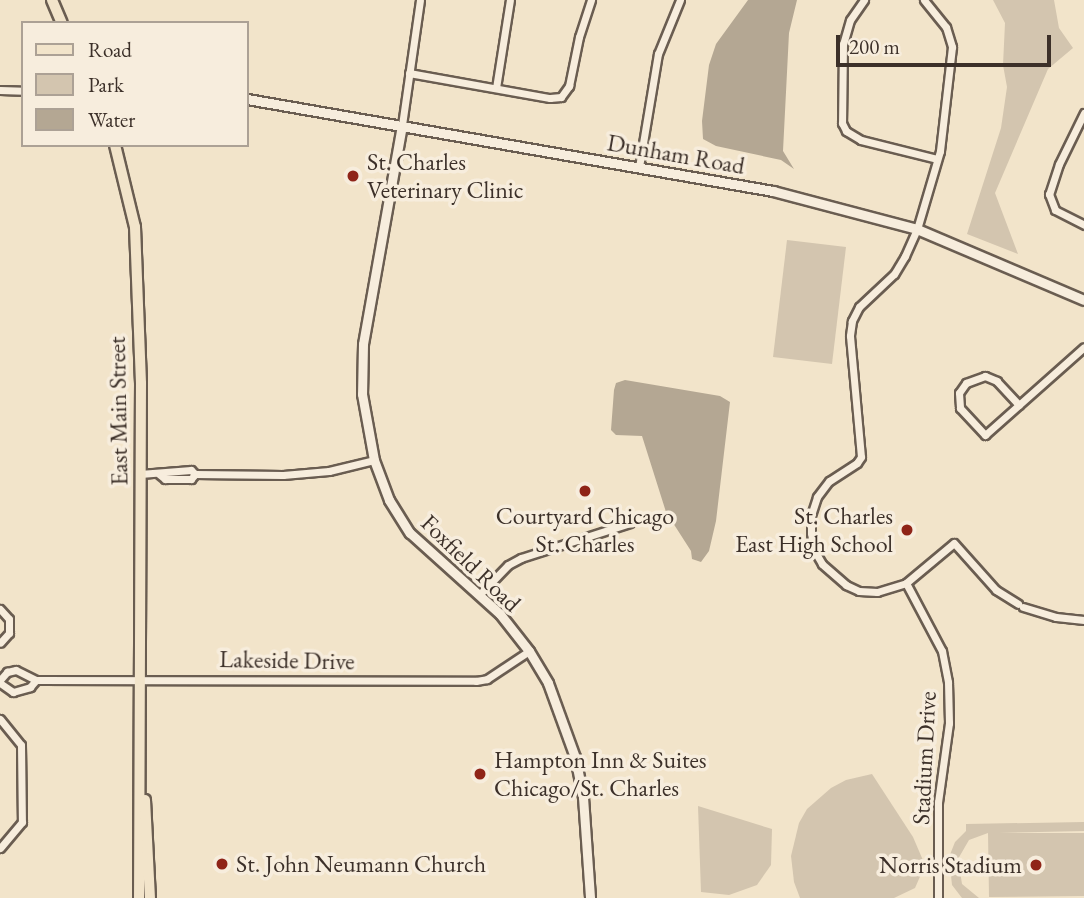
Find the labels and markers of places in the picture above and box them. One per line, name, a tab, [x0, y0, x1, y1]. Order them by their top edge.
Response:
place label: St. Charles Veterinary Clinic	[367, 148, 523, 204]
marker: St. Charles Veterinary Clinic	[345, 168, 361, 184]
marker: Courtyard Chicago St. Charles	[577, 483, 593, 499]
place label: Courtyard Chicago St. Charles	[496, 502, 674, 558]
place label: St. Charles East High School	[735, 502, 893, 558]
marker: St. Charles East High School	[899, 522, 915, 538]
place label: Hampton Inn & Suites Chicago/St. Charles	[494, 746, 707, 802]
marker: Hampton Inn & Suites Chicago/St. Charles	[472, 766, 488, 782]
place label: St. John Neumann Church	[236, 850, 486, 878]
place label: Norris Stadium	[879, 851, 1022, 879]
marker: St. John Neumann Church	[214, 856, 230, 872]
marker: Norris Stadium	[1028, 857, 1044, 873]

